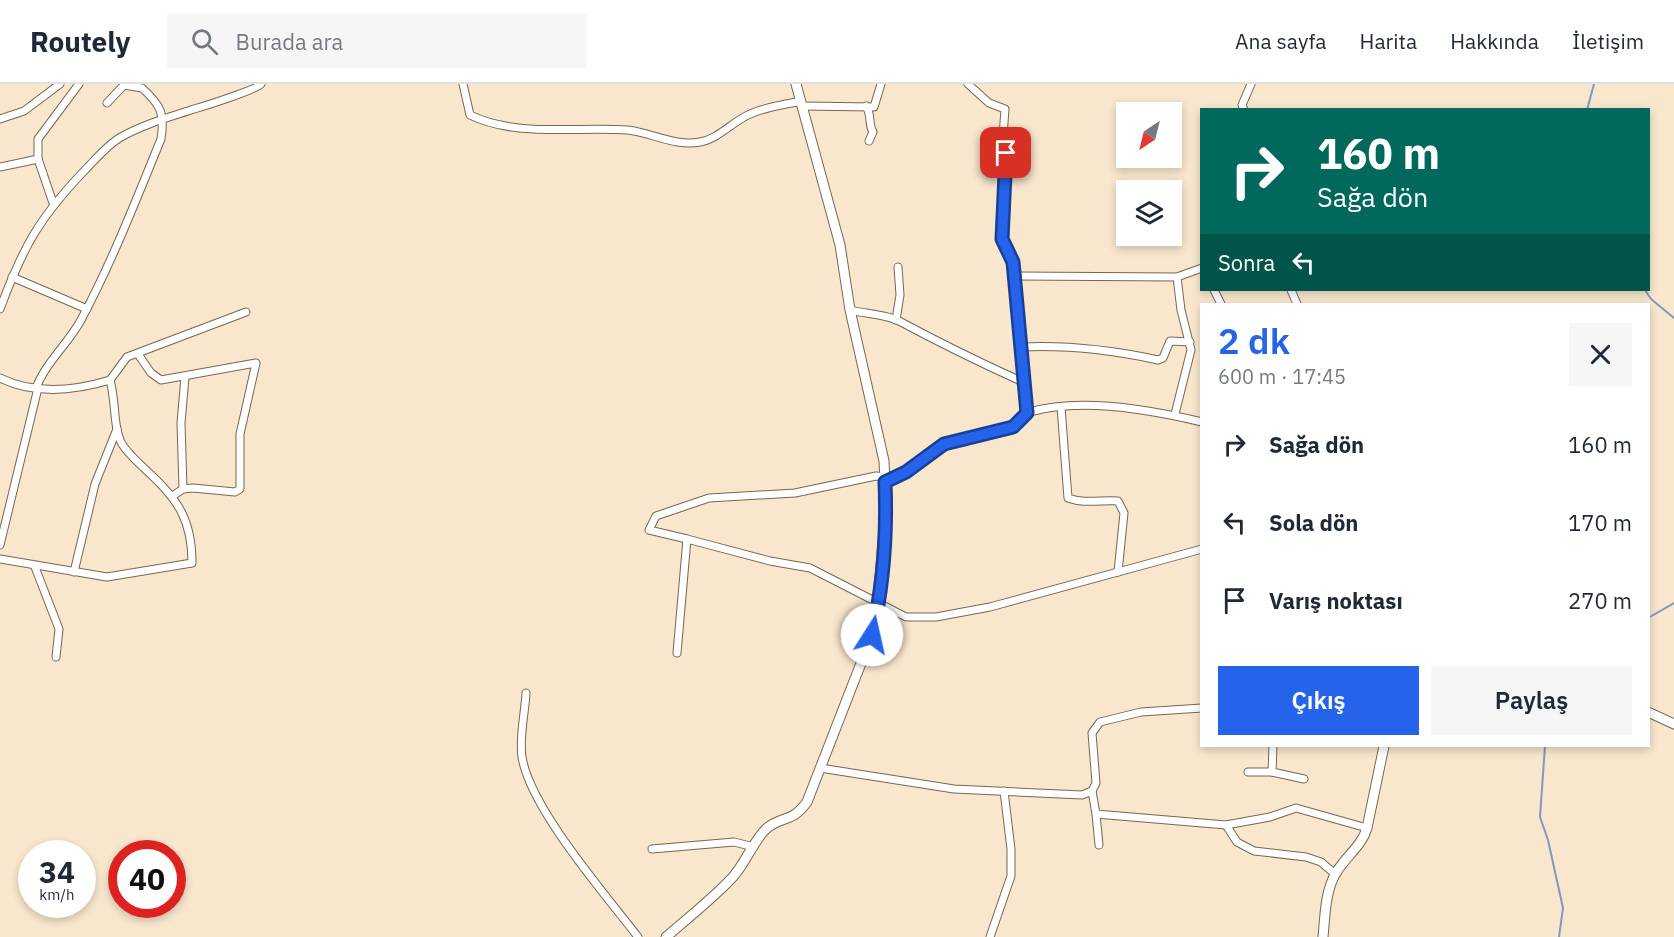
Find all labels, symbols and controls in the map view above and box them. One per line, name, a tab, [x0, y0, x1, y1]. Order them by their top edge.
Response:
search box	[167, 14, 587, 68]
text: Routely	[30, 23, 131, 60]
icon: search	[188, 25, 221, 58]
text: Burada ara	[236, 27, 343, 56]
text: Ana sayfa	[1235, 27, 1327, 55]
text: Harita	[1360, 27, 1417, 55]
text: Hakkında	[1450, 27, 1539, 55]
text: İletişim	[1572, 27, 1644, 55]
north arrow	[1116, 102, 1182, 168]
map controls	[1116, 102, 1182, 246]
text: 160 m	[1317, 126, 1440, 181]
pin	[980, 127, 1031, 178]
icon: right	[1218, 132, 1296, 210]
icon: arrive	[989, 136, 1022, 169]
text: Sağa dön	[1317, 179, 1428, 214]
button: layers	[1116, 180, 1182, 246]
icon: left	[1287, 246, 1320, 279]
text: Sonra	[1218, 248, 1275, 277]
text: 2 dk	[1218, 317, 1290, 364]
button: close	[1569, 323, 1632, 386]
text: 600 m · 17:45	[1218, 363, 1346, 390]
icon: right	[1218, 428, 1251, 461]
text: Sağa dön	[1269, 430, 1364, 459]
text: 160 m	[1568, 430, 1632, 459]
icon: left	[1218, 506, 1251, 539]
text: Sola dön	[1269, 508, 1358, 537]
text: 170 m	[1568, 508, 1632, 537]
icon: arrive	[1218, 584, 1251, 617]
text: Varış noktası	[1269, 586, 1403, 615]
text: 270 m	[1568, 586, 1632, 615]
position arrow	[840, 603, 904, 667]
button: Çıkış	[1218, 666, 1419, 735]
button: Paylaş	[1431, 666, 1632, 735]
speed limit sign: 40	[108, 840, 186, 918]
text: 34	[39, 852, 75, 891]
text: km/h	[39, 885, 75, 904]

